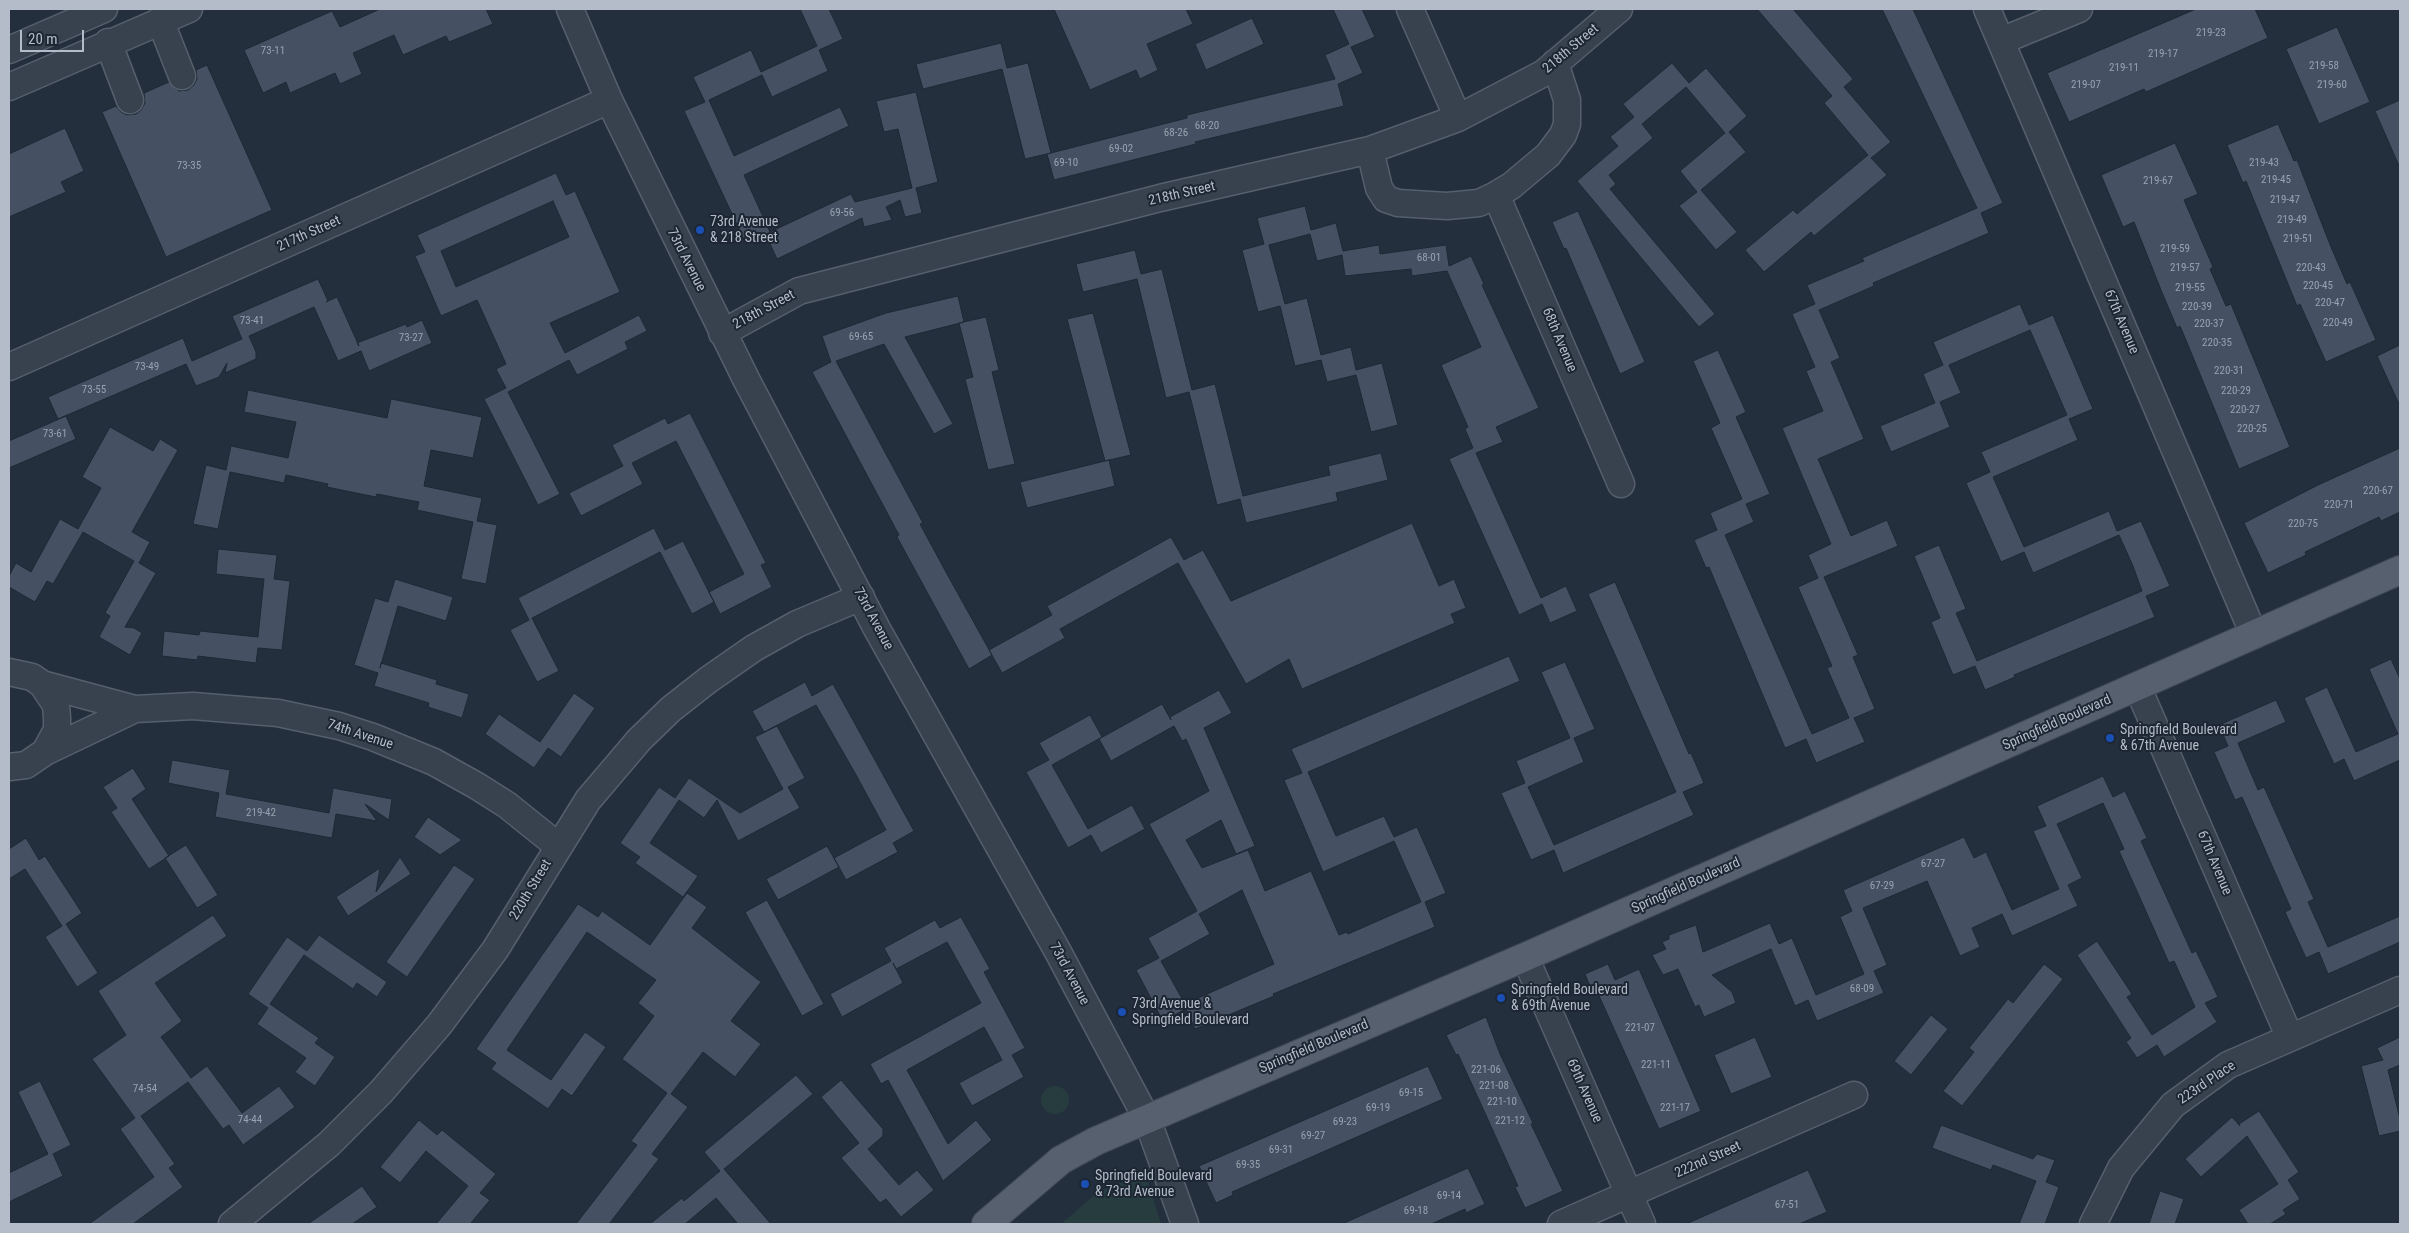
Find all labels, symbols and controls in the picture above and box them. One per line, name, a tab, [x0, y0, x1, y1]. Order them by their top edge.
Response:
scale bar	[22, 20, 86, 52]
street label: 218th Street	[1540, 21, 1602, 77]
house number: 219-23	[2196, 26, 2226, 40]
text: 20 m	[28, 30, 58, 48]
house number: 73-11	[261, 44, 285, 58]
house number: 219-17	[2148, 47, 2178, 61]
house number: 219-58	[2309, 59, 2339, 73]
house number: 219-11	[2109, 61, 2139, 75]
house number: 219-07	[2071, 78, 2101, 92]
house number: 219-60	[2317, 78, 2347, 92]
house number: 68-20	[1195, 119, 1219, 133]
house number: 68-26	[1164, 126, 1188, 140]
house number: 69-02	[1109, 142, 1133, 156]
house number: 69-10	[1054, 156, 1078, 170]
house number: 219-43	[2249, 156, 2279, 170]
house number: 73-35	[177, 159, 201, 173]
house number: 219-45	[2261, 173, 2291, 187]
house number: 219-67	[2143, 174, 2173, 188]
street label: 218th Street	[1147, 178, 1217, 210]
house number: 219-47	[2270, 193, 2300, 207]
house number: 69-56	[830, 206, 854, 220]
street label: 217th Street	[275, 213, 343, 255]
house number: 219-49	[2277, 213, 2307, 227]
place label: 73rd Avenue & 218 Street	[710, 214, 778, 246]
marker: 73rd Avenue & 218 Street	[694, 224, 706, 236]
street label: 73rd Avenue	[663, 226, 709, 294]
house number: 219-51	[2283, 232, 2313, 246]
house number: 219-59	[2160, 242, 2190, 256]
house number: 68-01	[1417, 251, 1441, 265]
house number: 219-57	[2170, 261, 2200, 275]
house number: 220-43	[2296, 261, 2326, 275]
house number: 220-45	[2303, 279, 2333, 293]
house number: 219-55	[2175, 281, 2205, 295]
street label: 218th Street	[730, 287, 798, 333]
street label: 67th Avenue	[2100, 287, 2142, 357]
house number: 220-47	[2315, 296, 2345, 310]
house number: 220-39	[2182, 300, 2212, 314]
street label: 68th Avenue	[1538, 305, 1580, 375]
house number: 73-41	[240, 314, 264, 328]
house number: 220-49	[2323, 316, 2353, 330]
house number: 220-37	[2194, 317, 2224, 331]
house number: 69-65	[849, 330, 873, 344]
house number: 73-27	[399, 331, 423, 345]
house number: 220-35	[2202, 336, 2232, 350]
house number: 73-49	[135, 360, 159, 374]
house number: 220-31	[2214, 364, 2244, 378]
house number: 73-55	[82, 383, 106, 397]
house number: 220-29	[2221, 384, 2251, 398]
house number: 220-27	[2230, 403, 2260, 417]
house number: 220-25	[2237, 422, 2267, 436]
house number: 73-61	[43, 427, 67, 441]
house number: 220-67	[2363, 484, 2393, 498]
house number: 220-71	[2324, 498, 2354, 512]
house number: 220-75	[2288, 517, 2318, 531]
street label: 73rd Avenue	[850, 585, 896, 653]
street label: Springfield Boulevard	[2000, 692, 2114, 754]
street label: 74th Avenue	[325, 716, 395, 754]
place label: Springfield Boulevard & 67th Avenue	[2120, 722, 2237, 754]
marker: Springfield Boulevard & 67th Avenue	[2104, 732, 2116, 744]
house number: 219-42	[246, 806, 276, 820]
street label: 67th Avenue	[2193, 828, 2235, 898]
street label: Springfield Boulevard	[1629, 855, 1743, 917]
street label: 220th Street	[506, 857, 556, 923]
house number: 67-27	[1921, 857, 1945, 871]
house number: 67-29	[1870, 879, 1894, 893]
street label: 73rd Avenue	[1046, 940, 1092, 1008]
place label: Springfield Boulevard & 69th Avenue	[1511, 982, 1628, 1014]
house number: 68-09	[1850, 982, 1874, 996]
marker: Springfield Boulevard & 69th Avenue	[1495, 992, 1507, 1004]
place label: 73rd Avenue & Springfield Boulevard	[1132, 996, 1249, 1028]
marker: 73rd Avenue & Springfield Boulevard	[1116, 1006, 1128, 1018]
street label: Springfield Boulevard	[1257, 1016, 1371, 1078]
house number: 221-07	[1625, 1021, 1655, 1035]
street label: 69th Avenue	[1562, 1056, 1606, 1126]
house number: 221-11	[1641, 1058, 1671, 1072]
street label: 223rd Place	[2175, 1058, 2239, 1108]
house number: 221-06	[1471, 1063, 1501, 1077]
house number: 221-08	[1479, 1079, 1509, 1093]
house number: 74-54	[133, 1082, 157, 1096]
house number: 69-15	[1399, 1086, 1423, 1100]
house number: 221-10	[1487, 1095, 1517, 1109]
house number: 69-19	[1366, 1101, 1390, 1115]
house number: 221-17	[1660, 1101, 1690, 1115]
house number: 74-44	[238, 1113, 262, 1127]
house number: 221-12	[1495, 1114, 1525, 1128]
house number: 69-23	[1333, 1115, 1357, 1129]
house number: 69-27	[1301, 1129, 1325, 1143]
street label: 222nd Street	[1672, 1138, 1744, 1182]
house number: 69-31	[1269, 1143, 1293, 1157]
house number: 69-35	[1236, 1158, 1260, 1172]
place label: Springfield Boulevard & 73rd Avenue	[1095, 1168, 1212, 1200]
marker: Springfield Boulevard & 73rd Avenue	[1079, 1178, 1091, 1190]
house number: 69-14	[1437, 1189, 1461, 1203]
house number: 67-51	[1775, 1198, 1799, 1212]
house number: 69-18	[1404, 1204, 1428, 1218]

